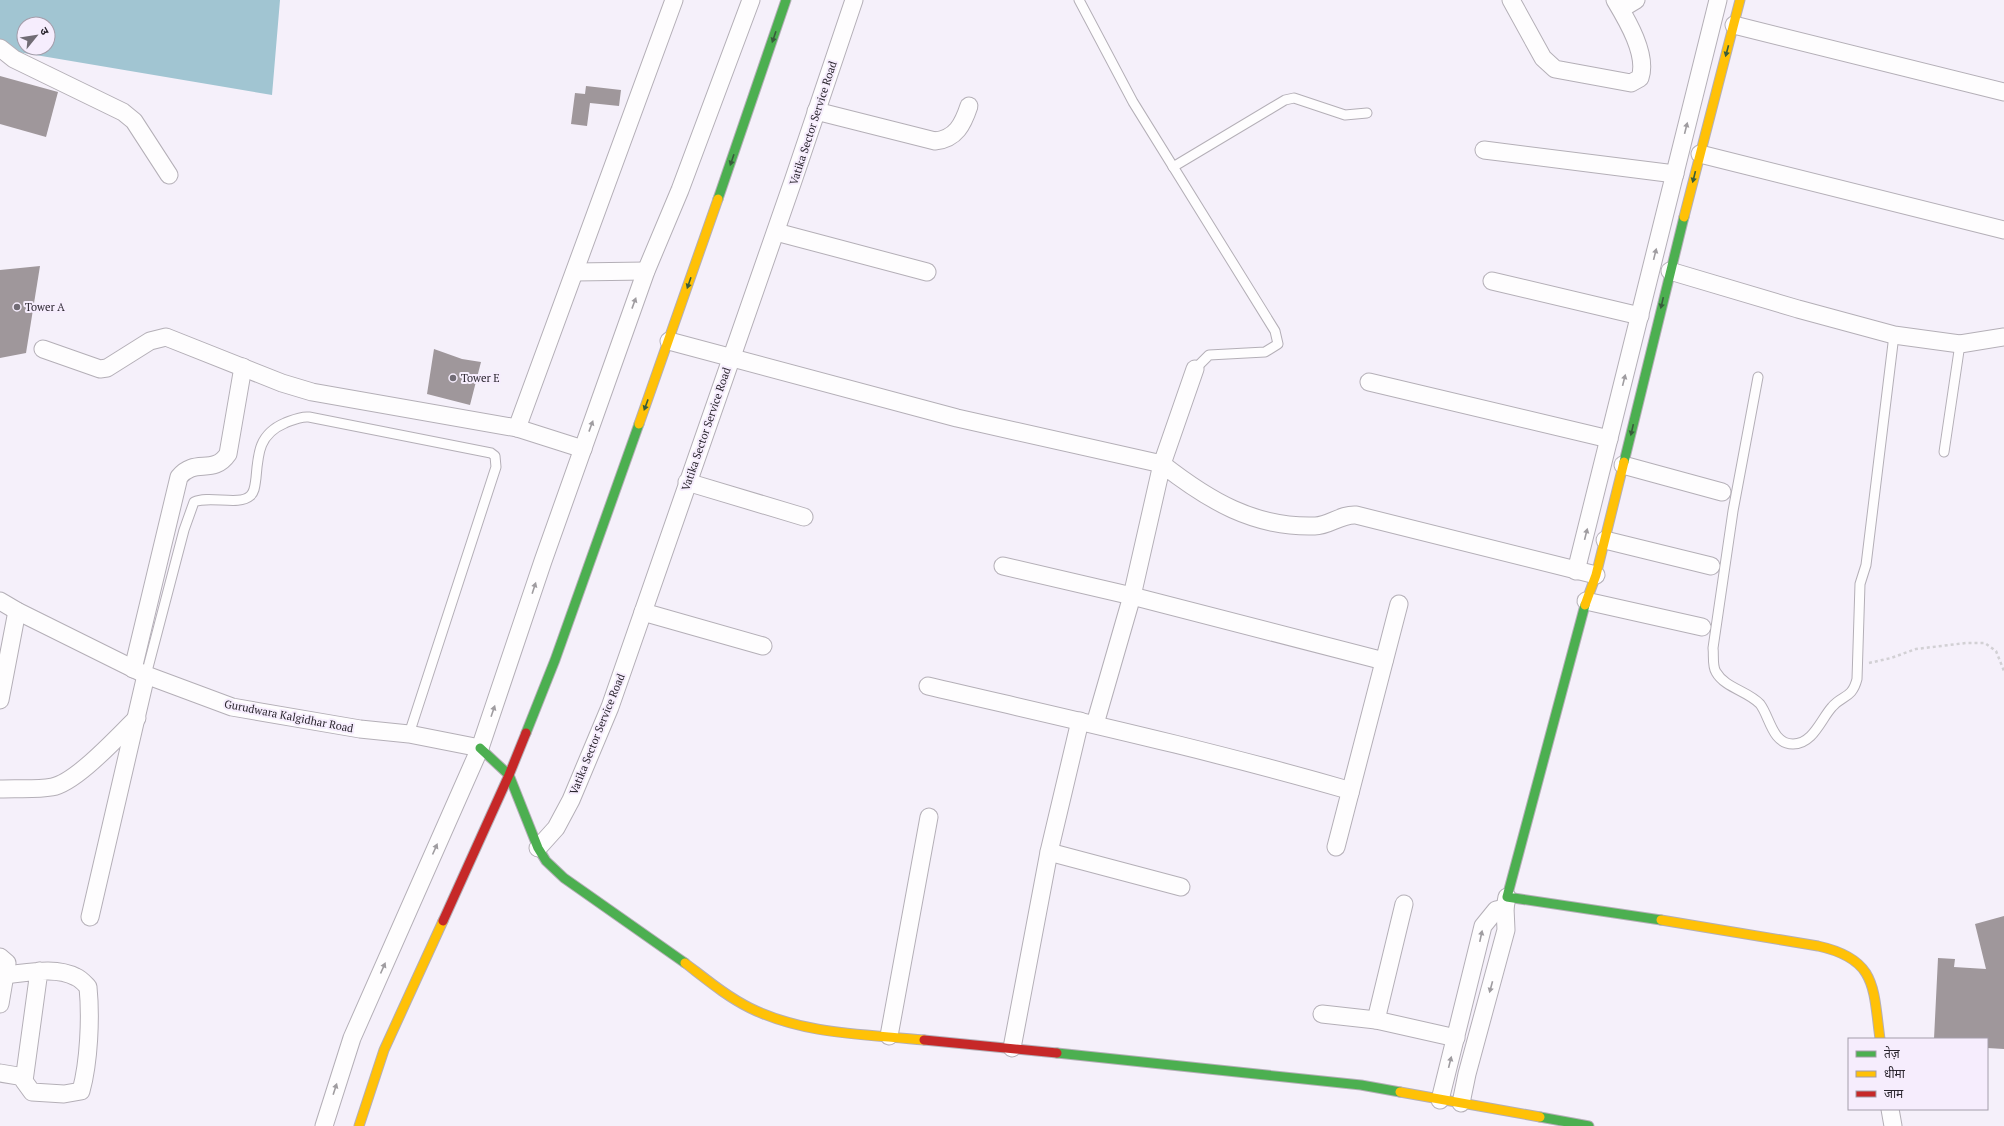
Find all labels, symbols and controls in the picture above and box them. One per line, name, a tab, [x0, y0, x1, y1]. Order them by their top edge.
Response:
north arrow	[16, 16, 56, 56]
text: उ	[37, 25, 53, 38]
one-way arrow	[771, 31, 777, 43]
one-way arrow	[1723, 45, 1729, 57]
street label: Vatika Sector Service Road	[786, 59, 840, 187]
one-way arrow	[1684, 122, 1690, 134]
one-way arrow	[728, 154, 734, 166]
one-way arrow	[1691, 171, 1697, 183]
one-way arrow	[1652, 248, 1658, 260]
one-way arrow	[686, 277, 692, 289]
one-way arrow	[632, 297, 638, 309]
one-way arrow	[1659, 297, 1665, 309]
place label: Tower A	[25, 300, 65, 314]
marker: Tower A	[12, 302, 22, 312]
street label: Vatika Sector Service Road	[678, 365, 734, 493]
place label: Tower E	[461, 371, 500, 385]
marker: Tower E	[448, 373, 458, 383]
one-way arrow	[1621, 374, 1627, 386]
one-way arrow	[643, 400, 649, 412]
one-way arrow	[588, 419, 594, 431]
one-way arrow	[1629, 424, 1635, 436]
one-way arrow	[1583, 527, 1589, 540]
one-way arrow	[531, 582, 537, 594]
street label: Vatika Sector Service Road	[566, 671, 628, 797]
street label: Gurudwara Kalgidhar Road	[223, 697, 355, 735]
one-way arrow	[490, 705, 496, 717]
one-way arrow	[432, 843, 438, 855]
one-way arrow	[1479, 929, 1485, 942]
one-way arrow	[380, 961, 386, 973]
one-way arrow	[1487, 980, 1493, 993]
legend	[1848, 1038, 1988, 1110]
text: तेज़	[1884, 1046, 1901, 1061]
one-way arrow	[1447, 1056, 1453, 1068]
text: धीमा	[1884, 1066, 1906, 1081]
one-way arrow	[332, 1082, 338, 1094]
text: जाम	[1884, 1086, 1904, 1101]

